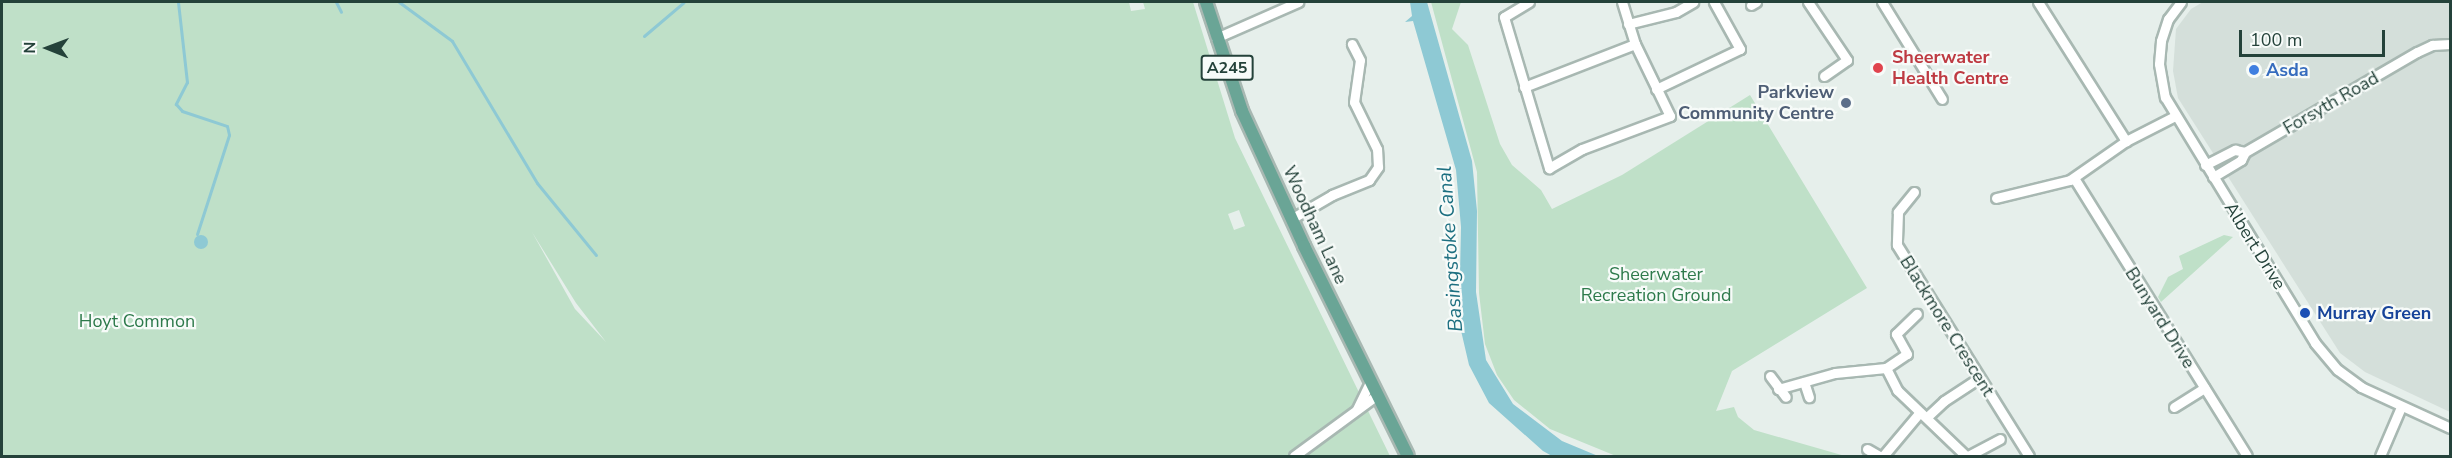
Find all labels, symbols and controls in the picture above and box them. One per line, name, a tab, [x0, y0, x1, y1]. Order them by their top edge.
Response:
north arrow	[18, 18, 78, 78]
scale bar	[2242, 18, 2388, 56]
text: 100 m	[2250, 28, 2302, 52]
text: N	[19, 42, 41, 54]
place label: Sheerwater Health Centre	[1892, 47, 2009, 90]
road number: A245	[1200, 55, 1254, 81]
marker: Sheerwater Health Centre	[1869, 59, 1887, 77]
place label: Asda	[2266, 59, 2309, 81]
marker: Asda	[2247, 63, 2261, 77]
street label: Forsyth Road	[2279, 67, 2383, 139]
place label: Parkview Community Centre	[1678, 82, 1834, 124]
marker: Parkview Community Centre	[1839, 96, 1853, 110]
street label: Woodham Lane	[1278, 162, 1352, 288]
water label: Basingstoke Canal	[1432, 165, 1468, 333]
street label: Albert Drive	[2220, 198, 2290, 294]
street label: Blackmore Crescent	[1895, 252, 1999, 400]
street label: Bunyard Drive	[2120, 263, 2200, 373]
park label: Sheerwater Recreation Ground	[1581, 264, 1731, 306]
place label: Murray Green	[2317, 302, 2431, 324]
marker: Murray Green	[2298, 306, 2312, 320]
park label: Hoyt Common	[79, 310, 195, 332]

